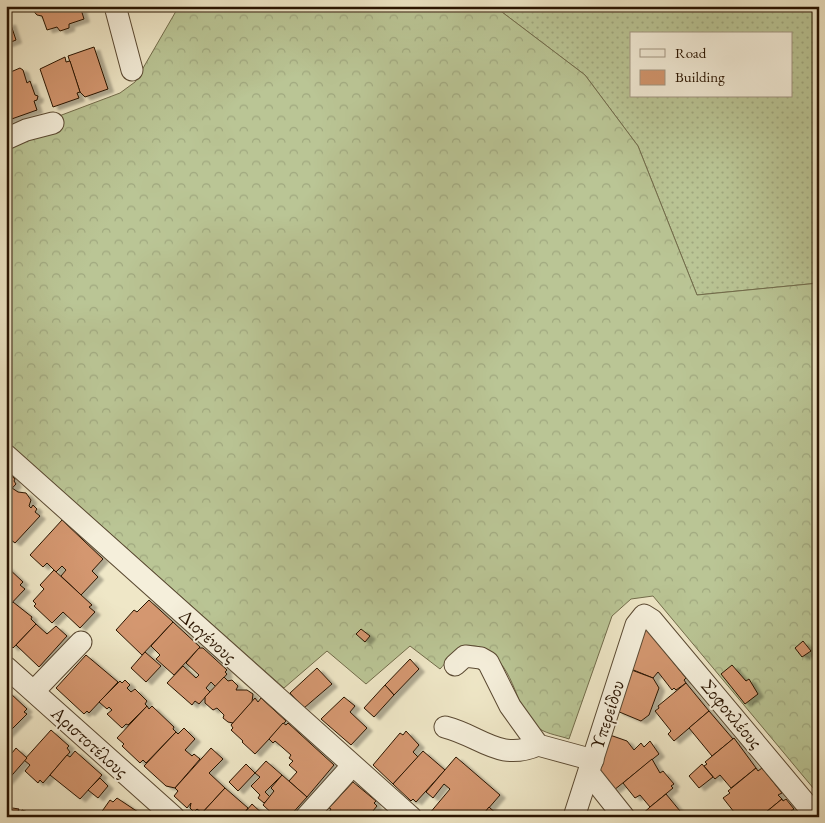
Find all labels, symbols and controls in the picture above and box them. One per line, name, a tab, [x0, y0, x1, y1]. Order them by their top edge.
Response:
legend	[630, 32, 792, 98]
text: Road	[675, 43, 707, 62]
text: Building	[675, 67, 725, 86]
street label: Διογένους	[174, 603, 242, 669]
street label: Σοφοκλέους	[696, 674, 768, 754]
street label: Υπερείδου	[584, 677, 630, 753]
street label: Αριστοτέλους	[45, 700, 134, 783]

